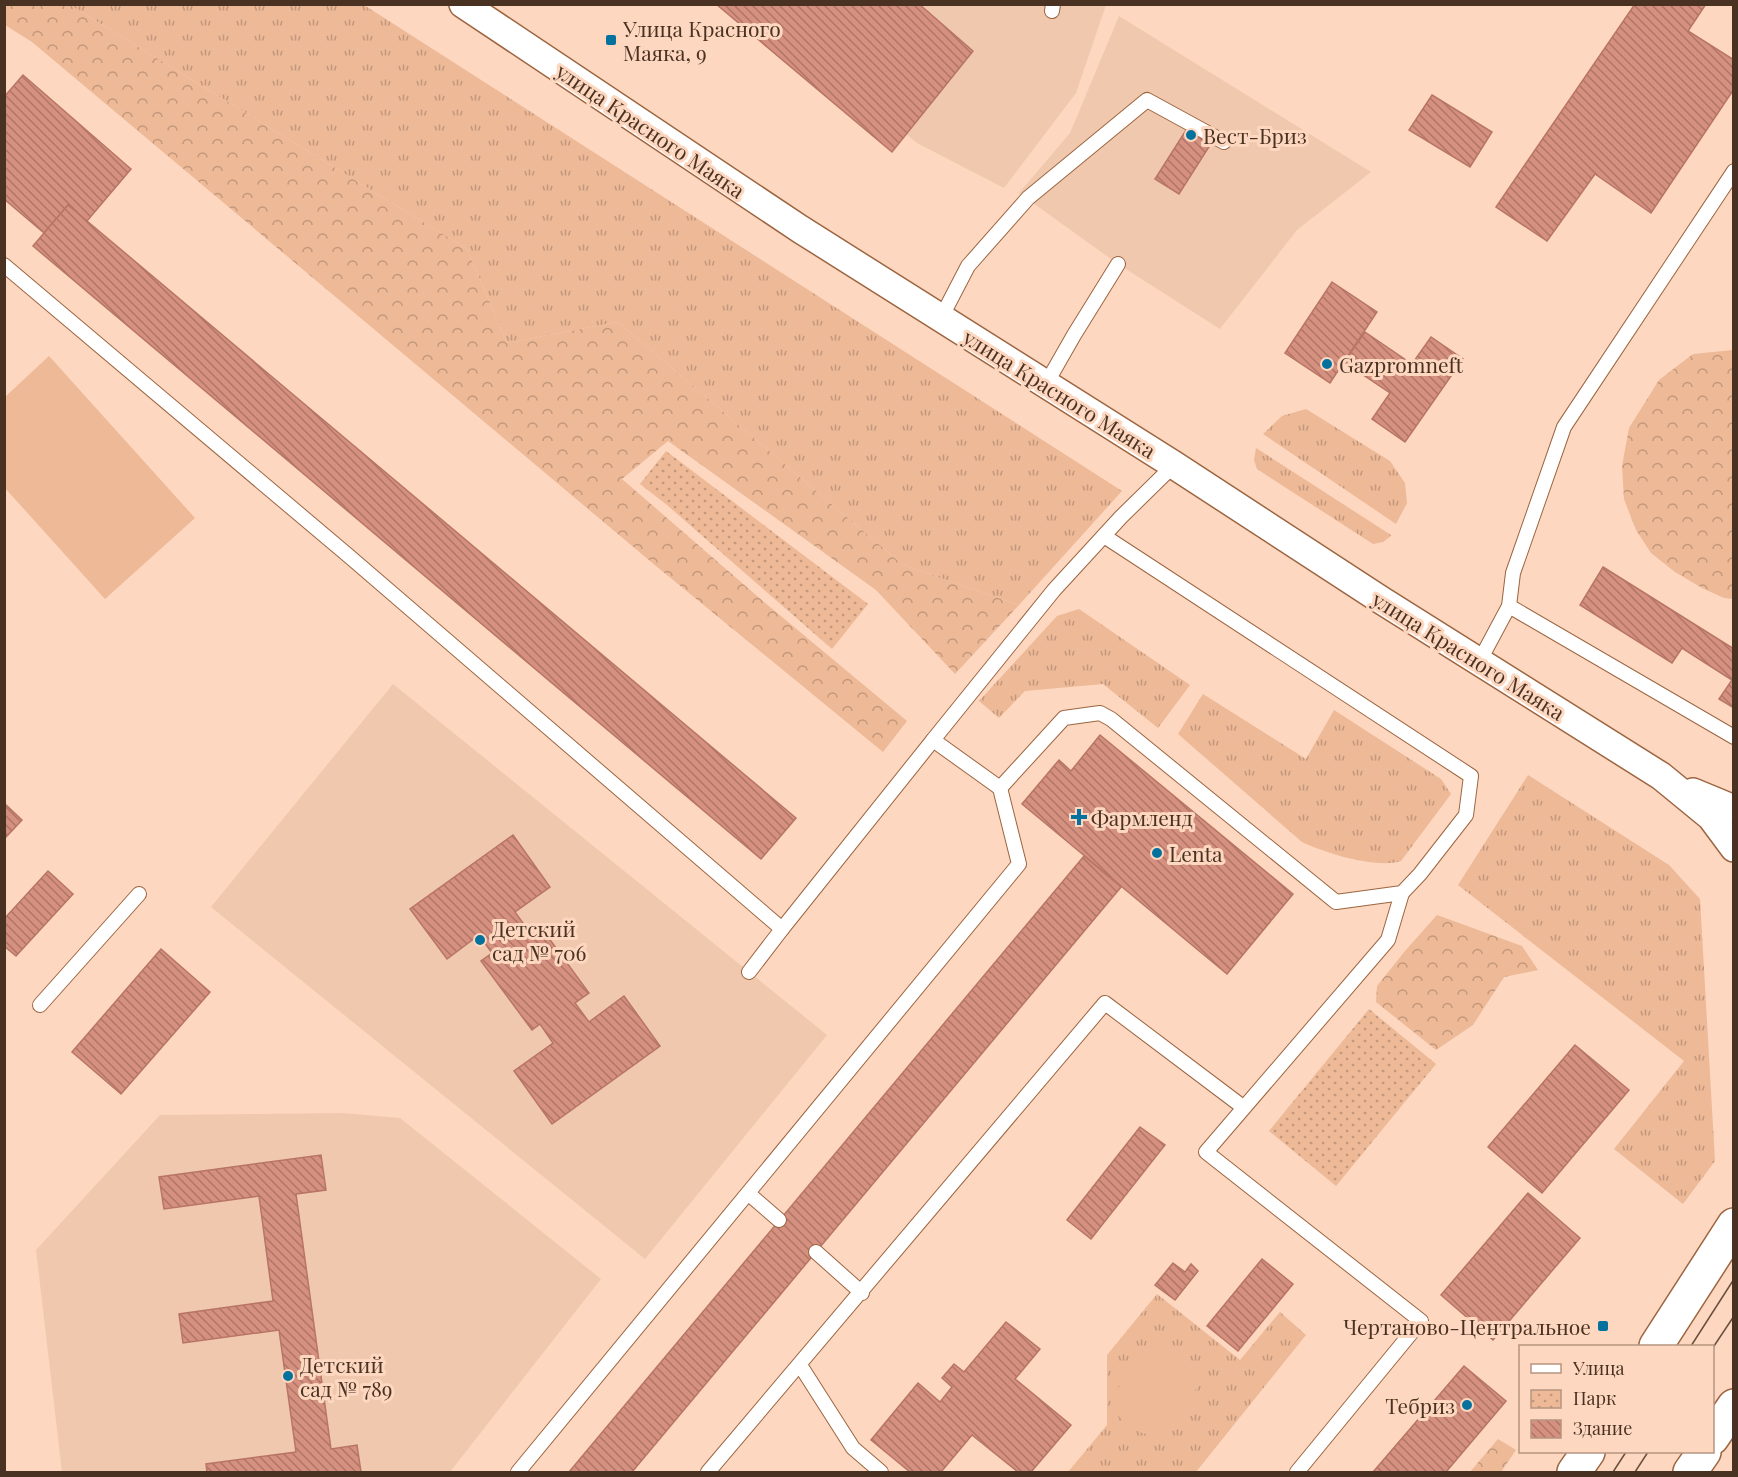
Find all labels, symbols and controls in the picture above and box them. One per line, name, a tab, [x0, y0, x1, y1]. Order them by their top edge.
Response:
place label: Улица Красного Маяка, 9	[622, 14, 781, 66]
marker: Улица Красного Маяка, 9	[604, 33, 618, 47]
street label: улица Красного Маяка	[550, 56, 751, 204]
place label: Вест-Бриз	[1203, 121, 1307, 149]
marker: Вест-Бриз	[1184, 128, 1198, 142]
street label: улица Красного Маяка	[958, 322, 1162, 464]
place label: Gazpromneft	[1339, 350, 1464, 378]
marker: Gazpromneft	[1320, 357, 1334, 371]
street label: улица Красного Маяка	[1367, 584, 1571, 726]
place label: Фармленд	[1091, 803, 1193, 831]
marker: Фармленд	[1072, 810, 1086, 824]
place label: Lenta	[1169, 839, 1223, 867]
marker: Lenta	[1150, 846, 1164, 860]
place label: Детский сад № 706	[492, 914, 587, 966]
marker: Детский сад № 706	[473, 933, 487, 947]
place label: Чертаново-Центральное	[1343, 1312, 1591, 1340]
marker: Чертаново-Центральное	[1596, 1319, 1610, 1333]
legend	[1519, 1345, 1714, 1453]
place label: Детский сад № 789	[300, 1350, 393, 1402]
text: Улица	[1572, 1356, 1624, 1380]
marker: Детский сад № 789	[281, 1369, 295, 1383]
text: Парк	[1573, 1386, 1616, 1410]
place label: Тебриз	[1385, 1391, 1455, 1419]
marker: Тебриз	[1460, 1398, 1474, 1412]
text: Здание	[1573, 1416, 1632, 1440]

